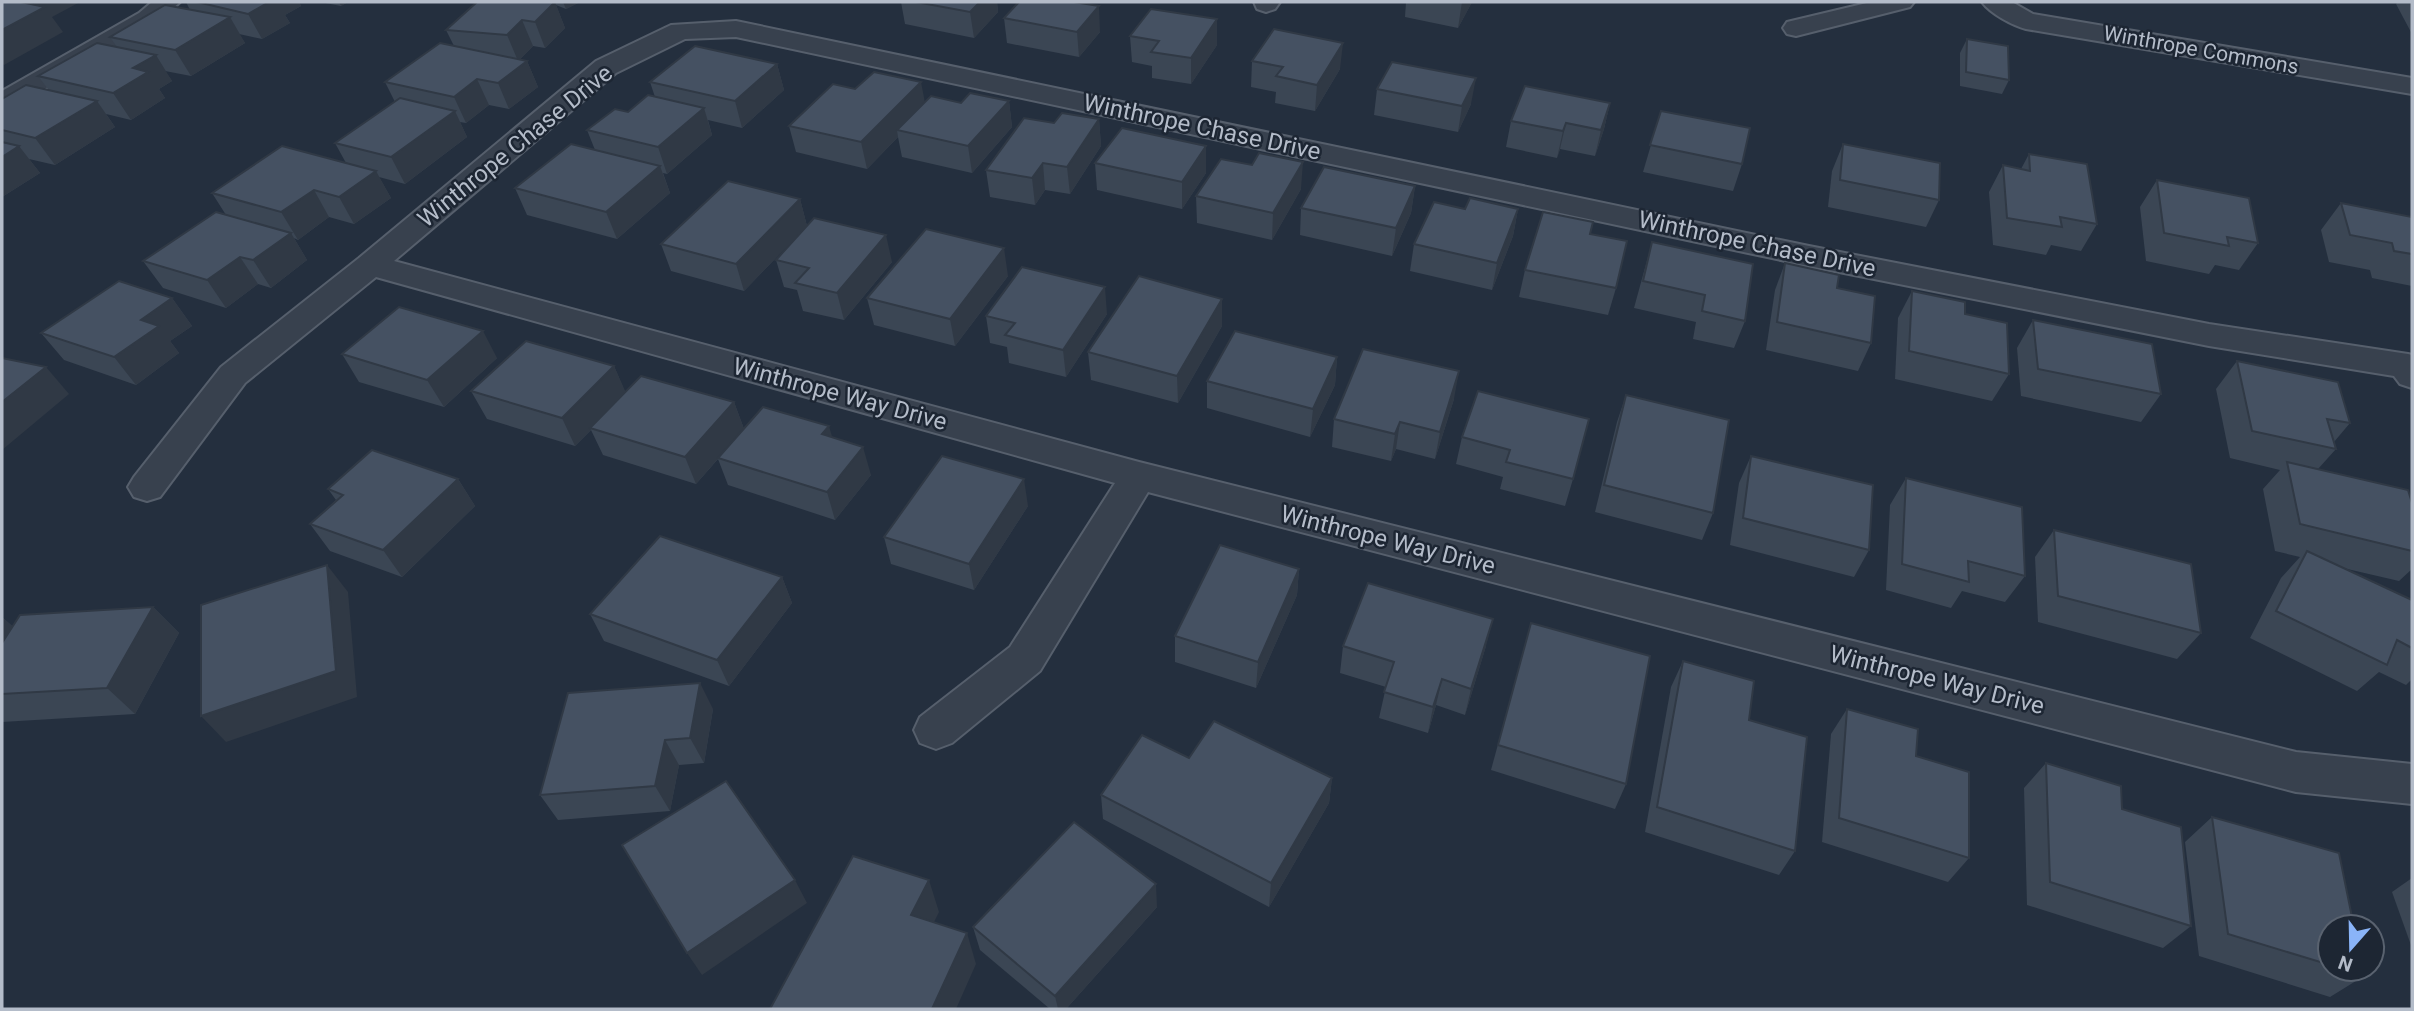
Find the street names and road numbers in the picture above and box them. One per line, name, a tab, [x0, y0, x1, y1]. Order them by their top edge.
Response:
street label: Winthrope Commons	[2102, 21, 2300, 79]
street label: Winthrope Chase Drive	[412, 59, 618, 233]
street label: Winthrope Chase Drive	[1081, 88, 1323, 166]
street label: Winthrope Chase Drive	[1636, 205, 1878, 283]
street label: Winthrope Way Drive	[730, 352, 950, 436]
street label: Winthrope Way Drive	[1278, 500, 1498, 580]
street label: Winthrope Way Drive	[1827, 640, 2047, 720]

